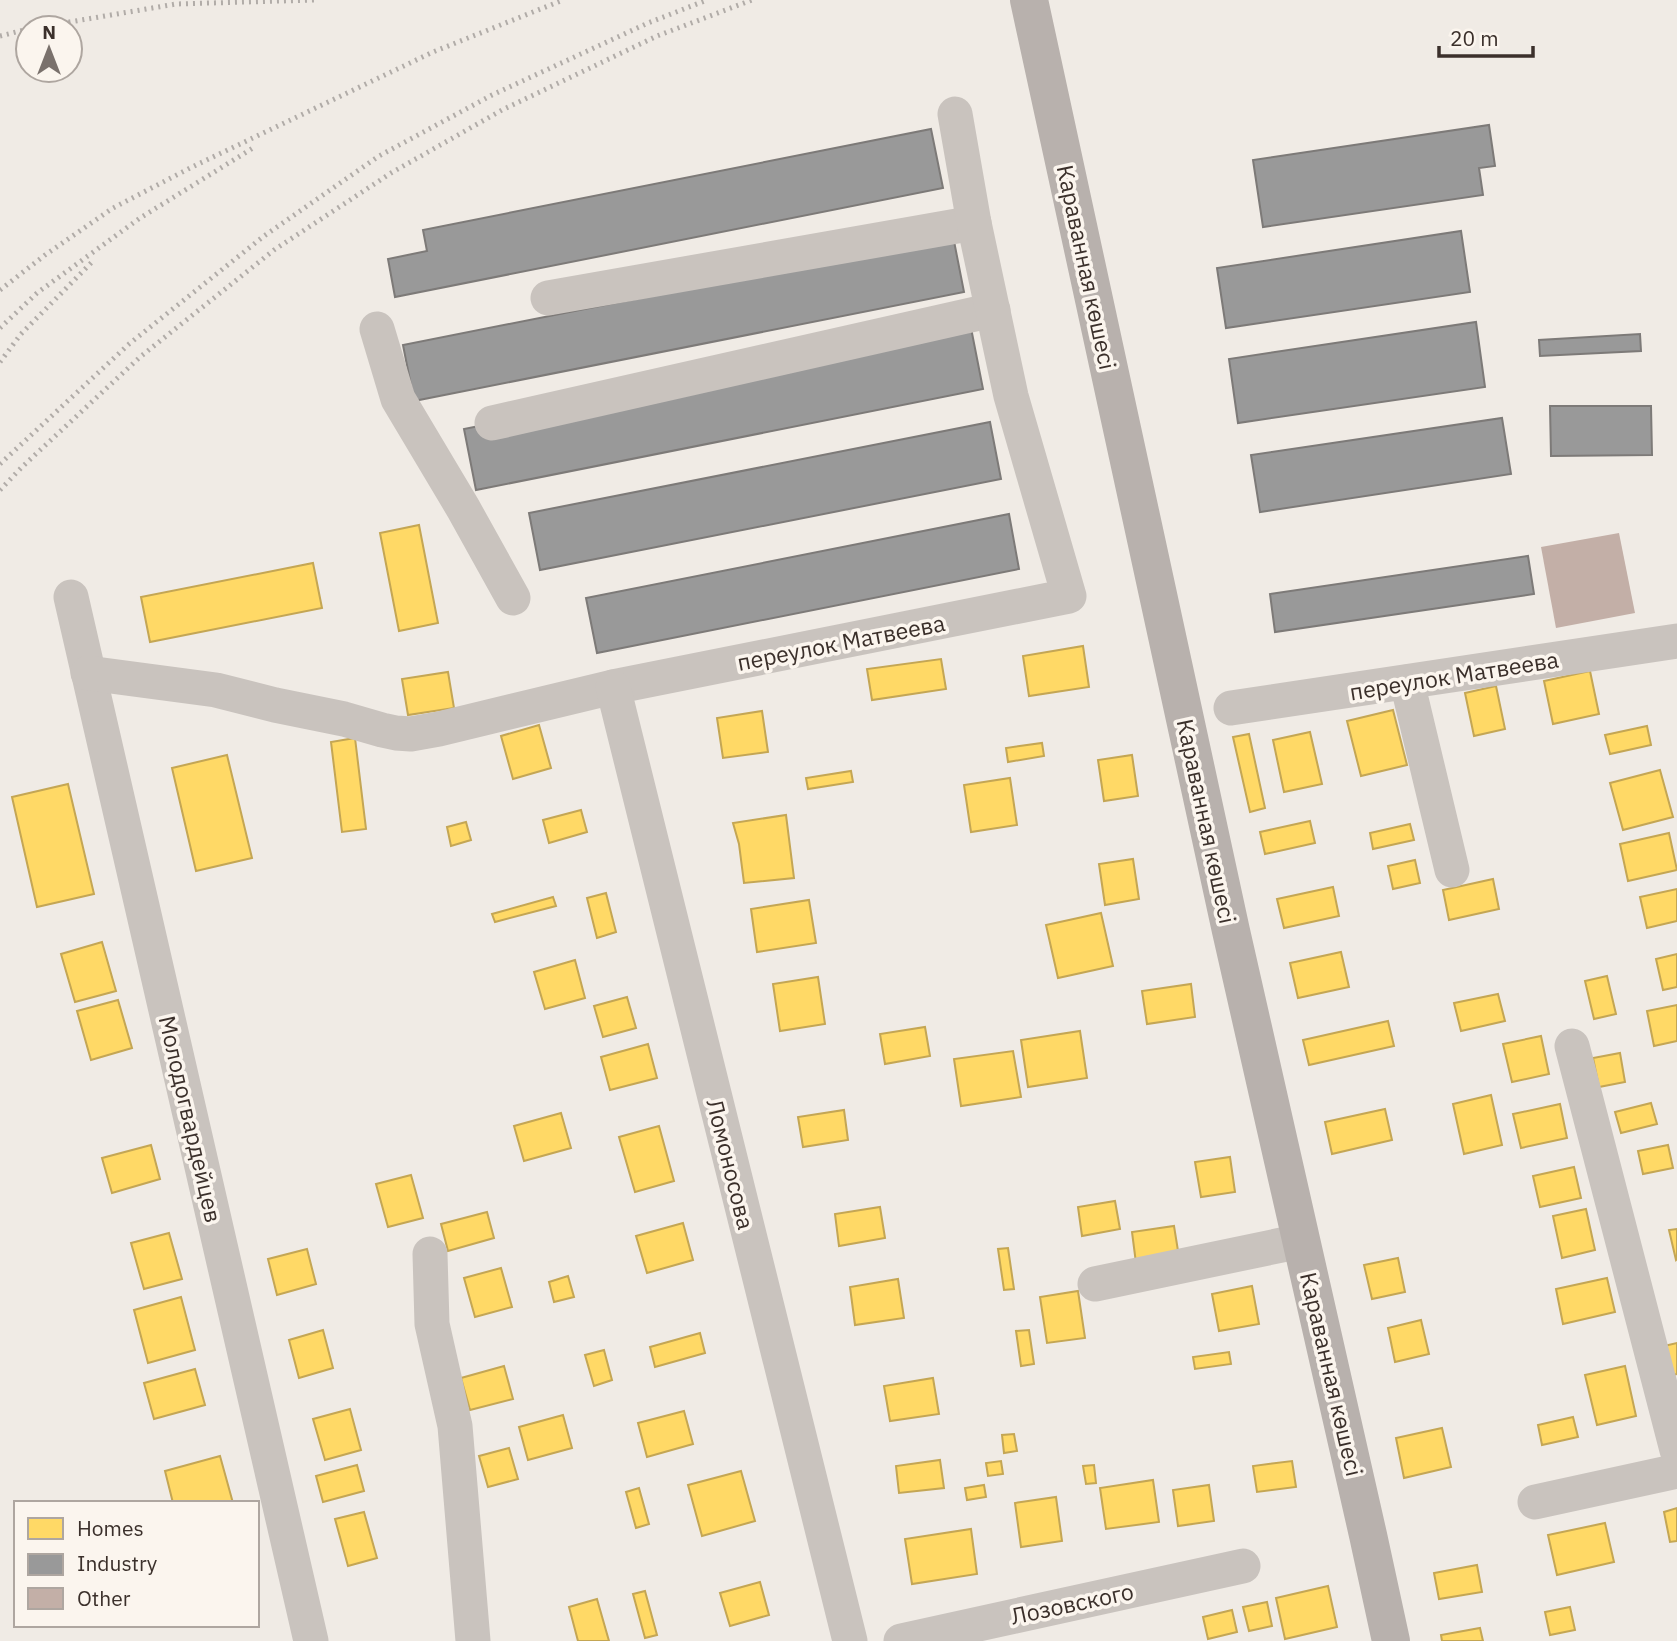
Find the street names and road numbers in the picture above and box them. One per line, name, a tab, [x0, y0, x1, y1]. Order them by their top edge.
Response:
street label: Караванная көшесі	[1051, 162, 1123, 372]
street label: переулок Матвеева	[734, 607, 948, 677]
street label: переулок Матвеева	[1347, 644, 1561, 706]
street label: Караванная көшесі	[1171, 716, 1243, 926]
street label: Молодогвардейцев	[153, 1013, 229, 1225]
street label: Ломоносова	[700, 1096, 762, 1232]
street label: Караванная көшесі	[1294, 1269, 1370, 1479]
street label: Лозовского	[1008, 1575, 1136, 1631]

